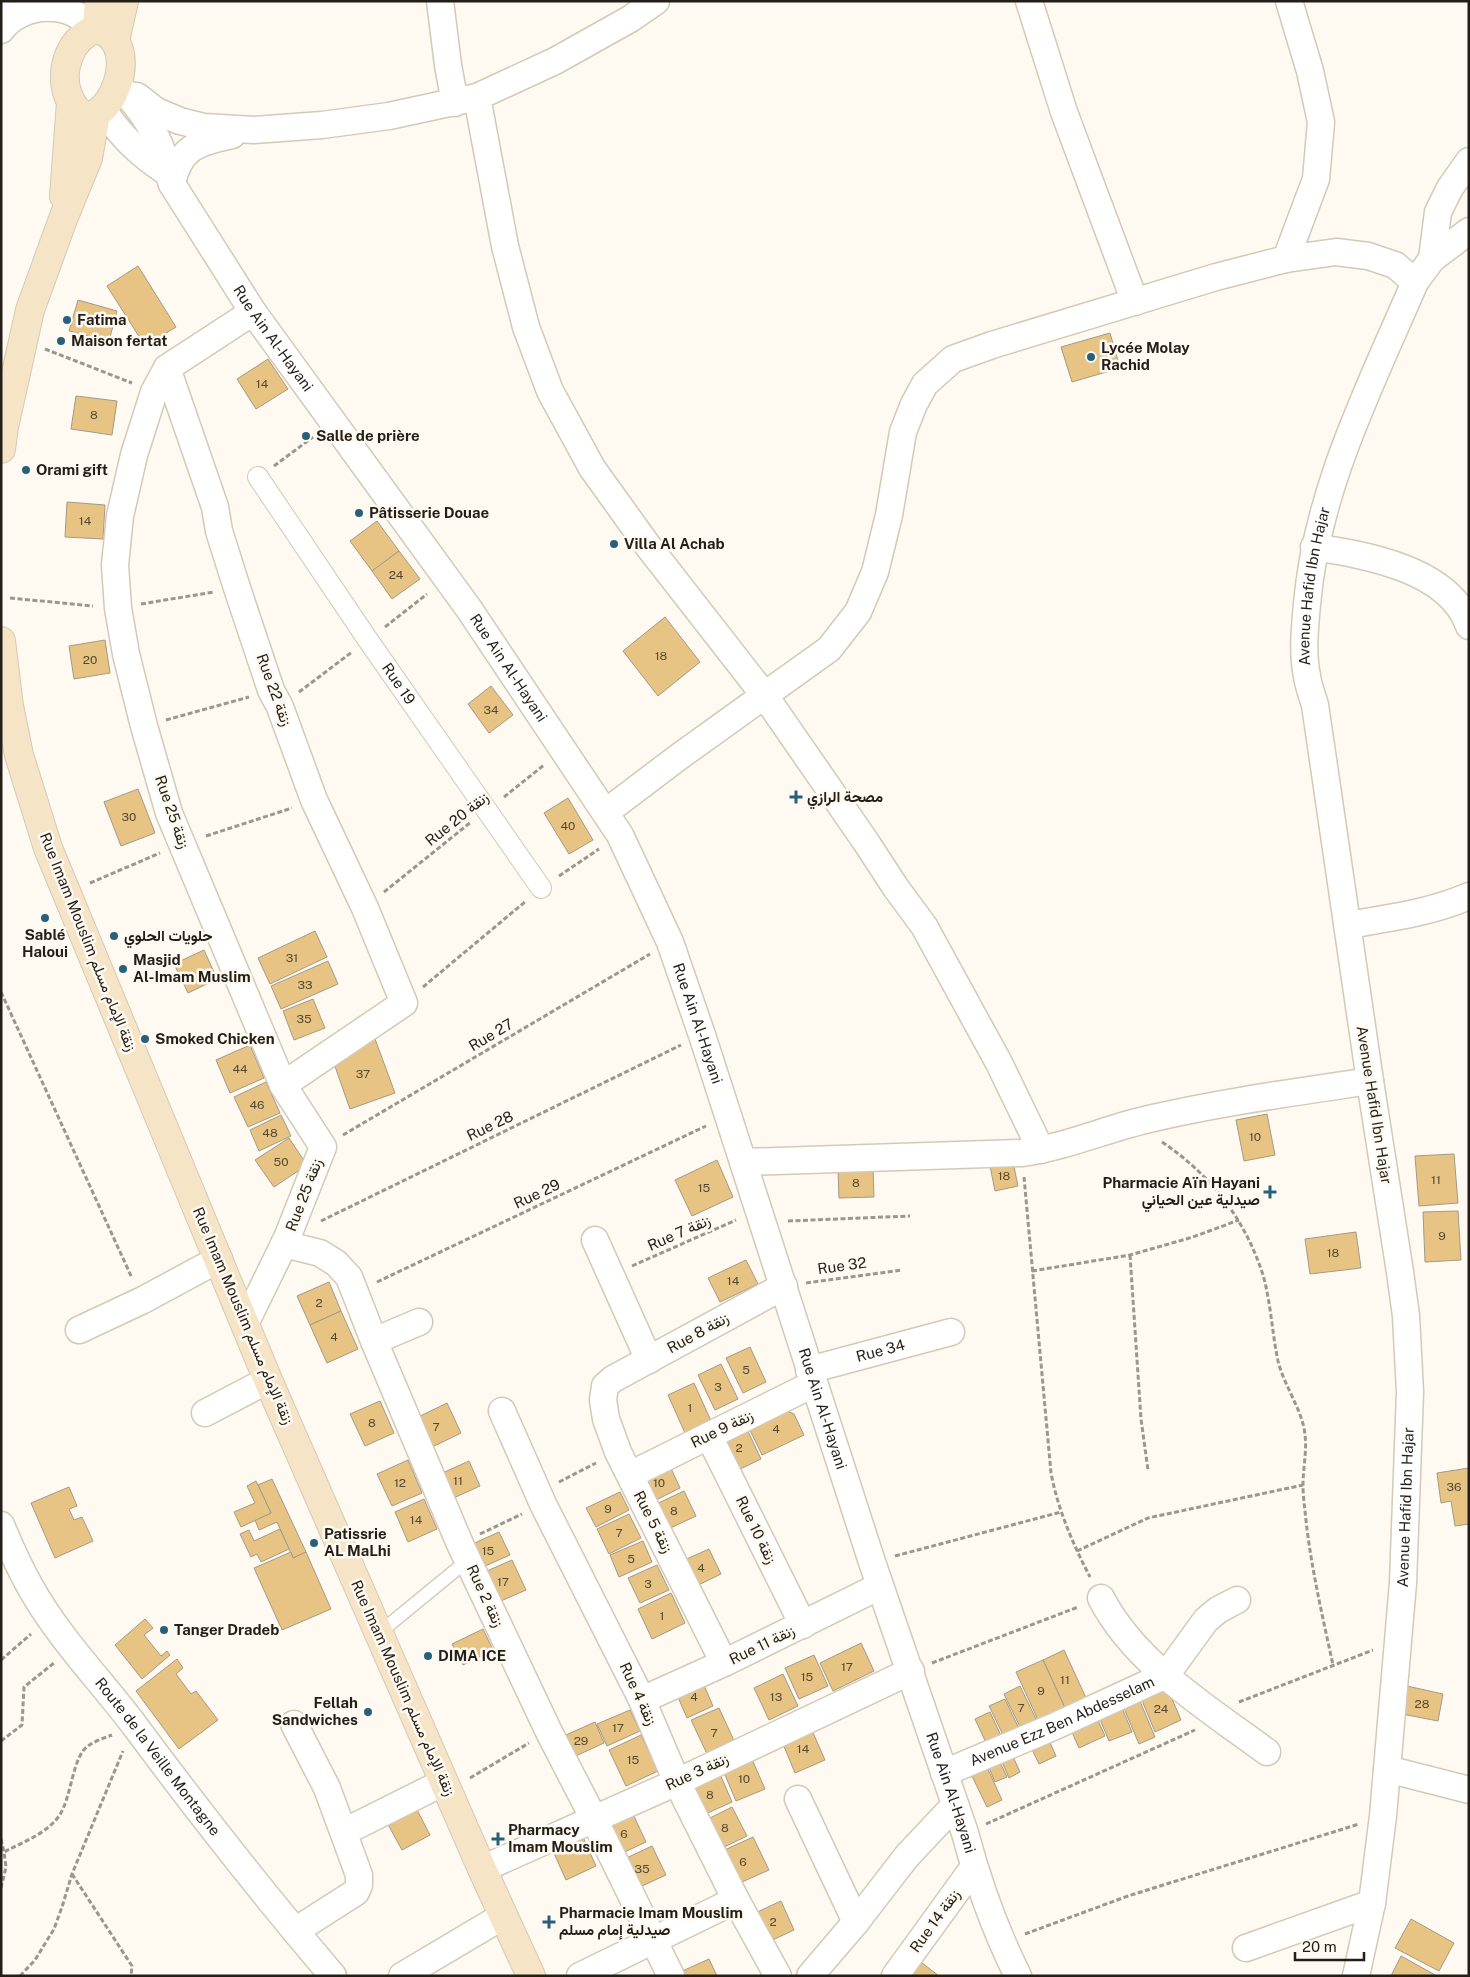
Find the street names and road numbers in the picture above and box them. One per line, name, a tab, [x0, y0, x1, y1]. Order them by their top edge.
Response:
street label: Rue Ain Al-Hayani	[230, 282, 317, 395]
street label: Avenue Hafid Ibn Hajar	[1295, 505, 1333, 666]
street label: Rue Ain Al-Hayani	[467, 610, 551, 725]
street label: Rue 22 زنقة	[253, 651, 295, 729]
street label: Rue 19	[379, 660, 419, 707]
street label: Rue 25 زنقة	[151, 773, 193, 851]
street label: Rue 20 زنقة	[422, 788, 492, 850]
street label: Rue Imam Mouslim زنقة الإمام مسلم	[35, 830, 140, 1054]
street label: Rue Ain Al-Hayani	[670, 961, 726, 1086]
street label: Rue 27	[465, 1015, 516, 1054]
street label: Avenue Hafid Ibn Hajar	[1354, 1025, 1395, 1185]
street label: Rue 28	[464, 1107, 516, 1144]
street label: Rue 25 زنقة	[282, 1156, 326, 1234]
street label: Rue 29	[511, 1175, 563, 1212]
street label: Rue Imam Mouslim زنقة الإمام مسلم	[188, 1205, 297, 1428]
street label: Rue 7 زنقة	[645, 1211, 713, 1255]
street label: Rue 32	[816, 1254, 868, 1277]
street label: Rue 8 زنقة	[664, 1309, 732, 1357]
street label: Rue 34	[854, 1336, 907, 1365]
street label: Rue Ain Al-Hayani	[796, 1346, 850, 1471]
street label: Rue 9 زنقة	[688, 1406, 756, 1452]
street label: Avenue Hafid Ibn Hajar	[1394, 1427, 1417, 1588]
street label: Rue 5 زنقة	[630, 1488, 676, 1556]
street label: Rue 10 زنقة	[732, 1493, 780, 1567]
street label: Rue 2 زنقة	[463, 1562, 507, 1630]
street label: Rue Imam Mouslim زنقة الإمام مسلم	[346, 1577, 459, 1799]
street label: Rue 11 زنقة	[726, 1622, 798, 1668]
street label: Rue 4 زنقة	[616, 1660, 660, 1728]
street label: Avenue Ezz Ben Abdesselam	[967, 1673, 1157, 1769]
street label: Route de la Veille Montagne	[92, 1674, 224, 1839]
street label: Rue Ain Al-Hayani	[923, 1730, 979, 1855]
street label: Rue 3 زنقة	[663, 1750, 731, 1794]
street label: Rue 14 زنقة	[906, 1886, 964, 1956]

